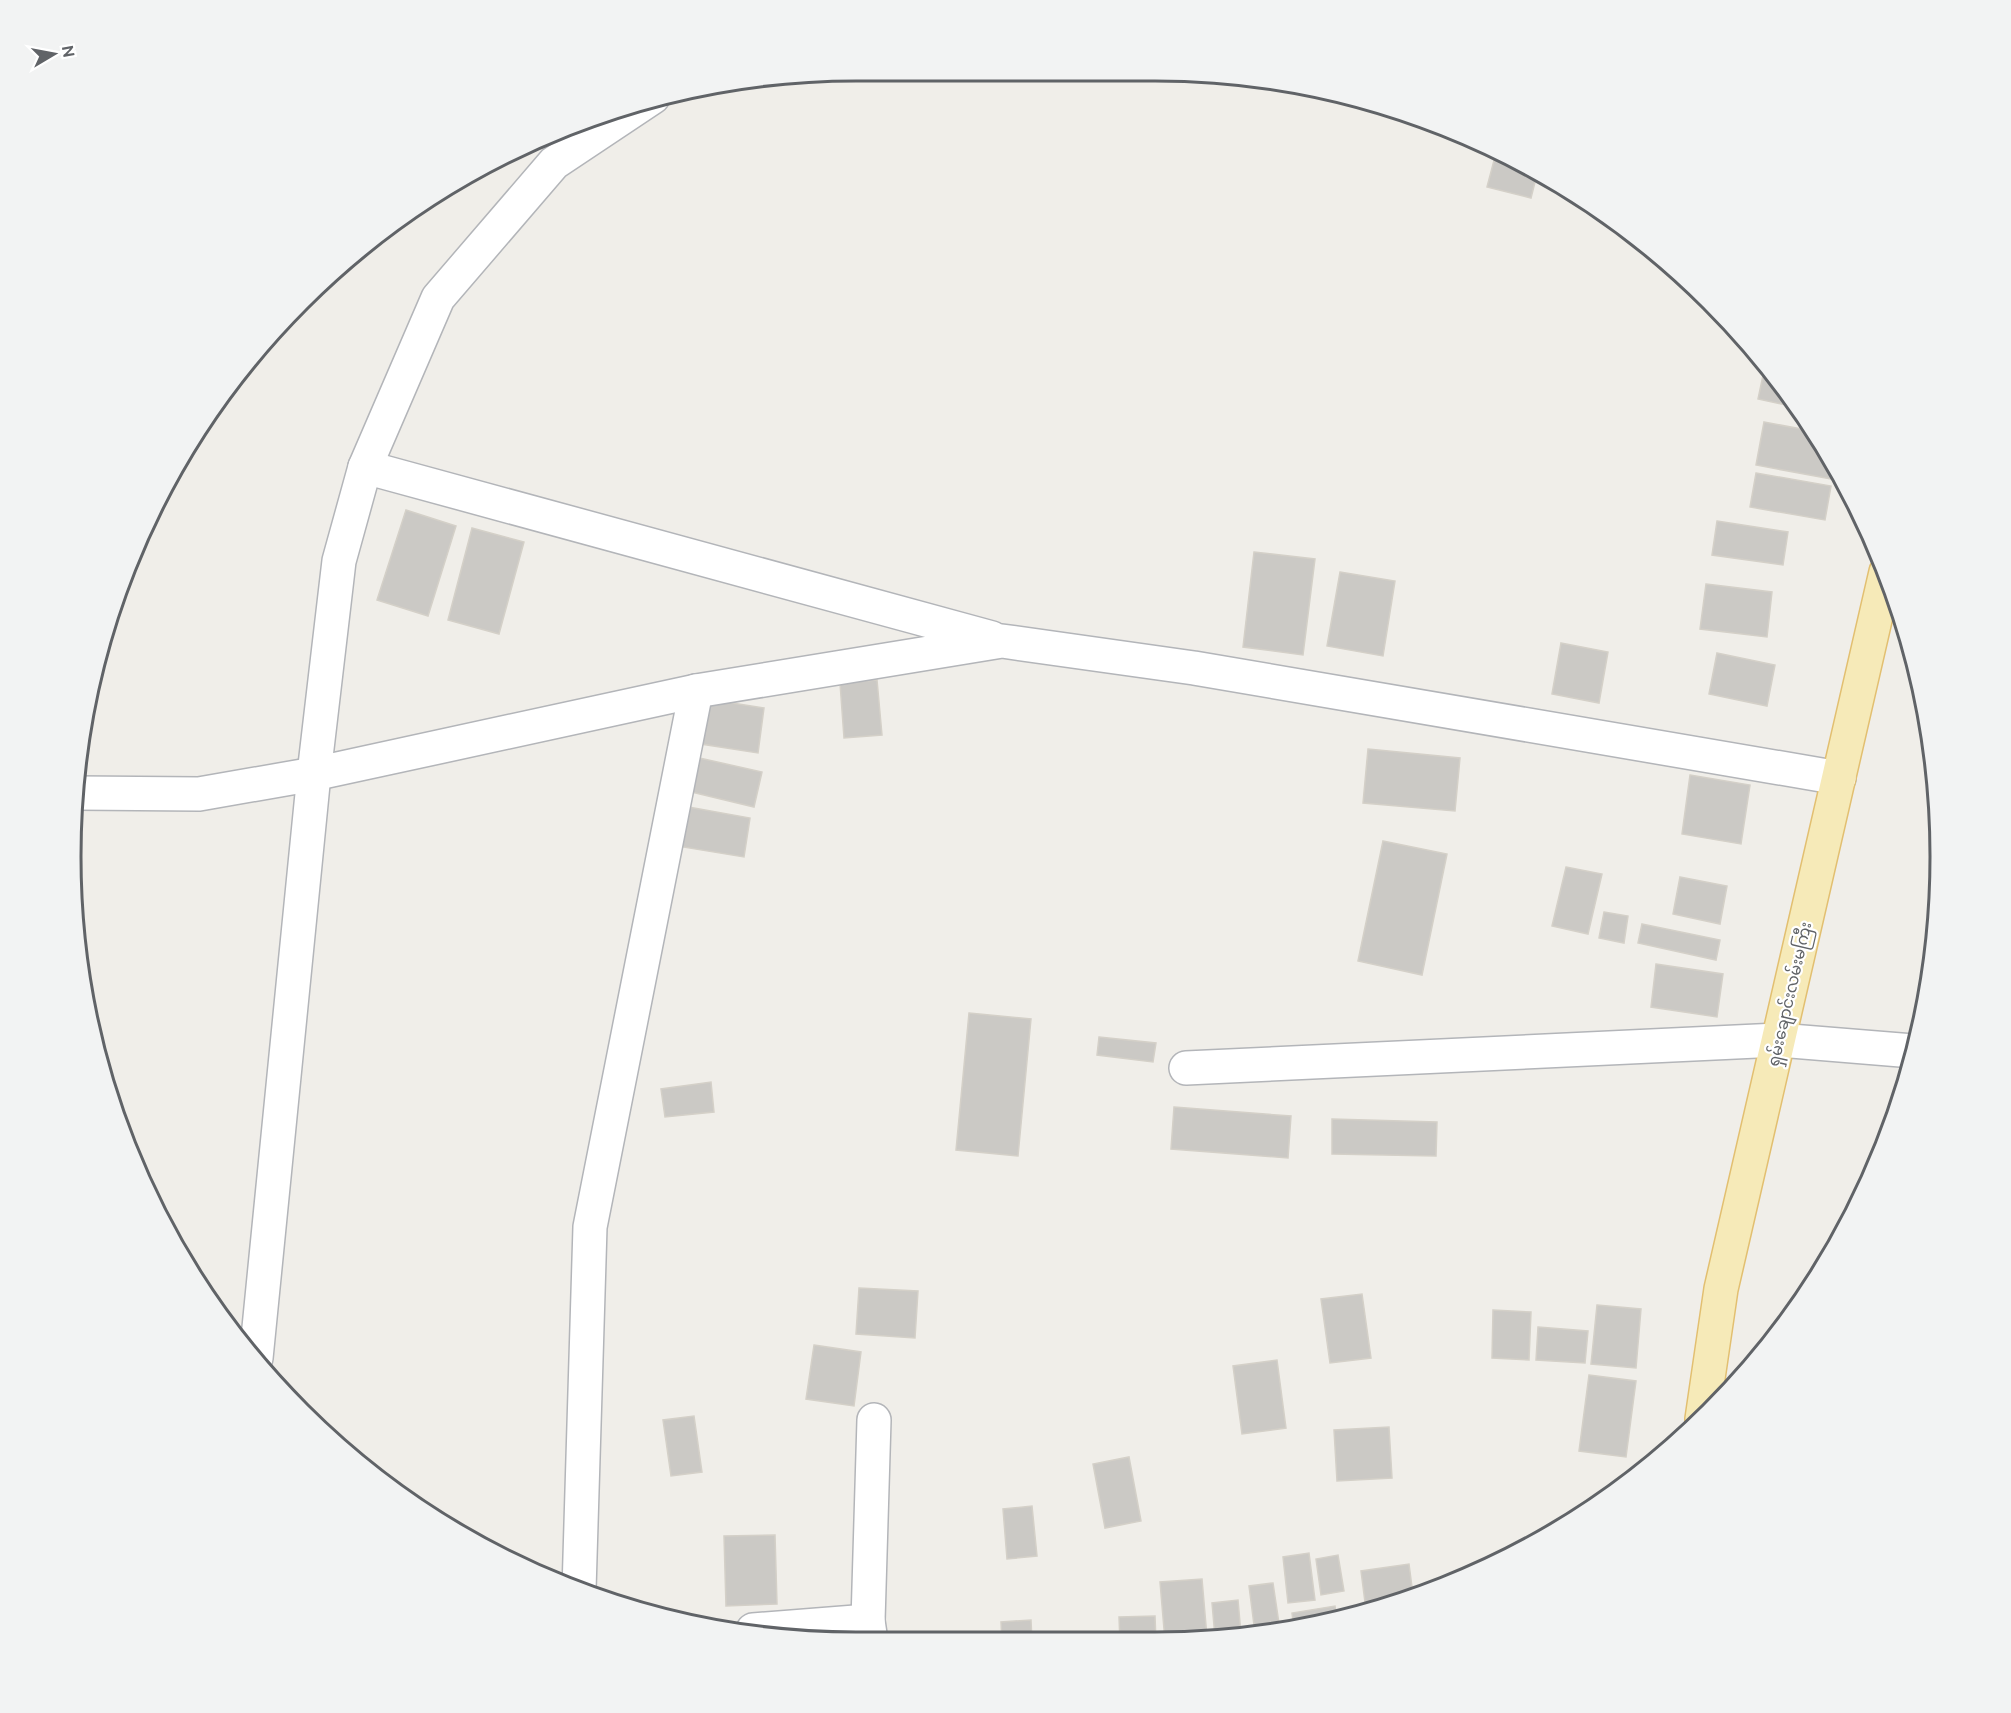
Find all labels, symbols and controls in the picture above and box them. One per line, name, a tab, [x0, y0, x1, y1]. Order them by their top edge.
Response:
north arrow	[24, 24, 84, 84]
text: N	[59, 44, 79, 59]
street label: ရှမ်းချောင်းလမ်းမကြီး	[1762, 920, 1820, 1069]

